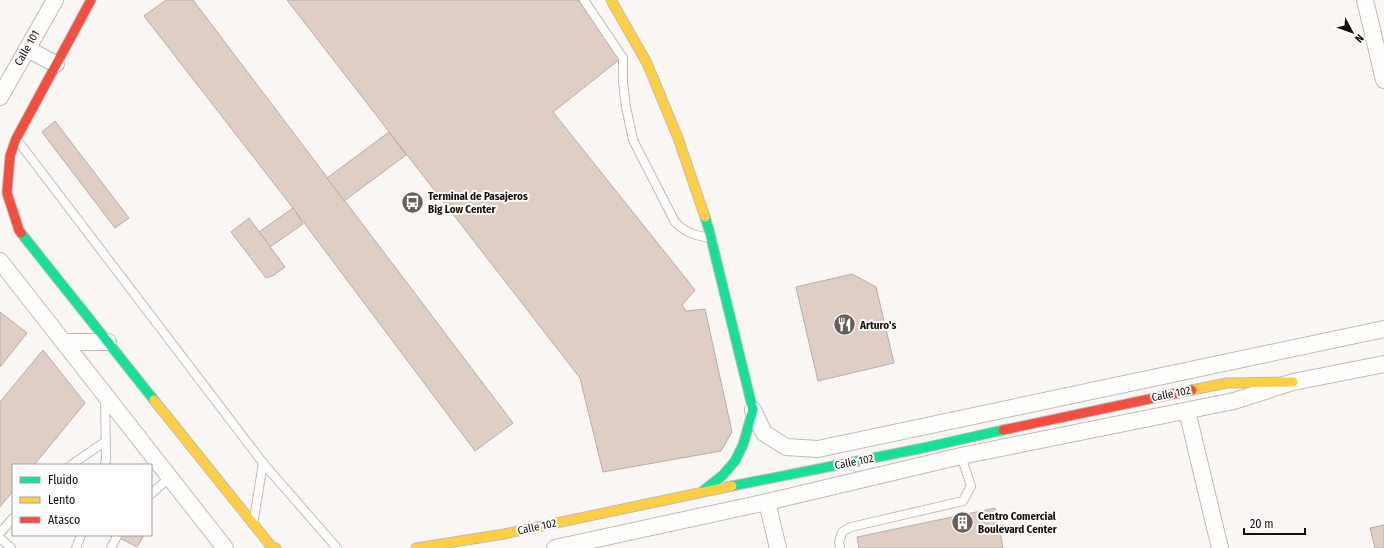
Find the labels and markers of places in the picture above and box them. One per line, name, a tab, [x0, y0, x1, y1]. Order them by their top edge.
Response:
bus stop icon: Terminal de Pasajeros Big Low Center	[399, 189, 425, 215]
place label: Terminal de Pasajeros Big Low Center	[428, 190, 528, 216]
restaurant icon: Arturo's	[832, 312, 858, 338]
place label: Arturo's	[859, 319, 896, 332]
building icon: Centro Comercial Boulevard Center	[949, 509, 975, 535]
place label: Centro Comercial Boulevard Center	[978, 510, 1058, 536]

